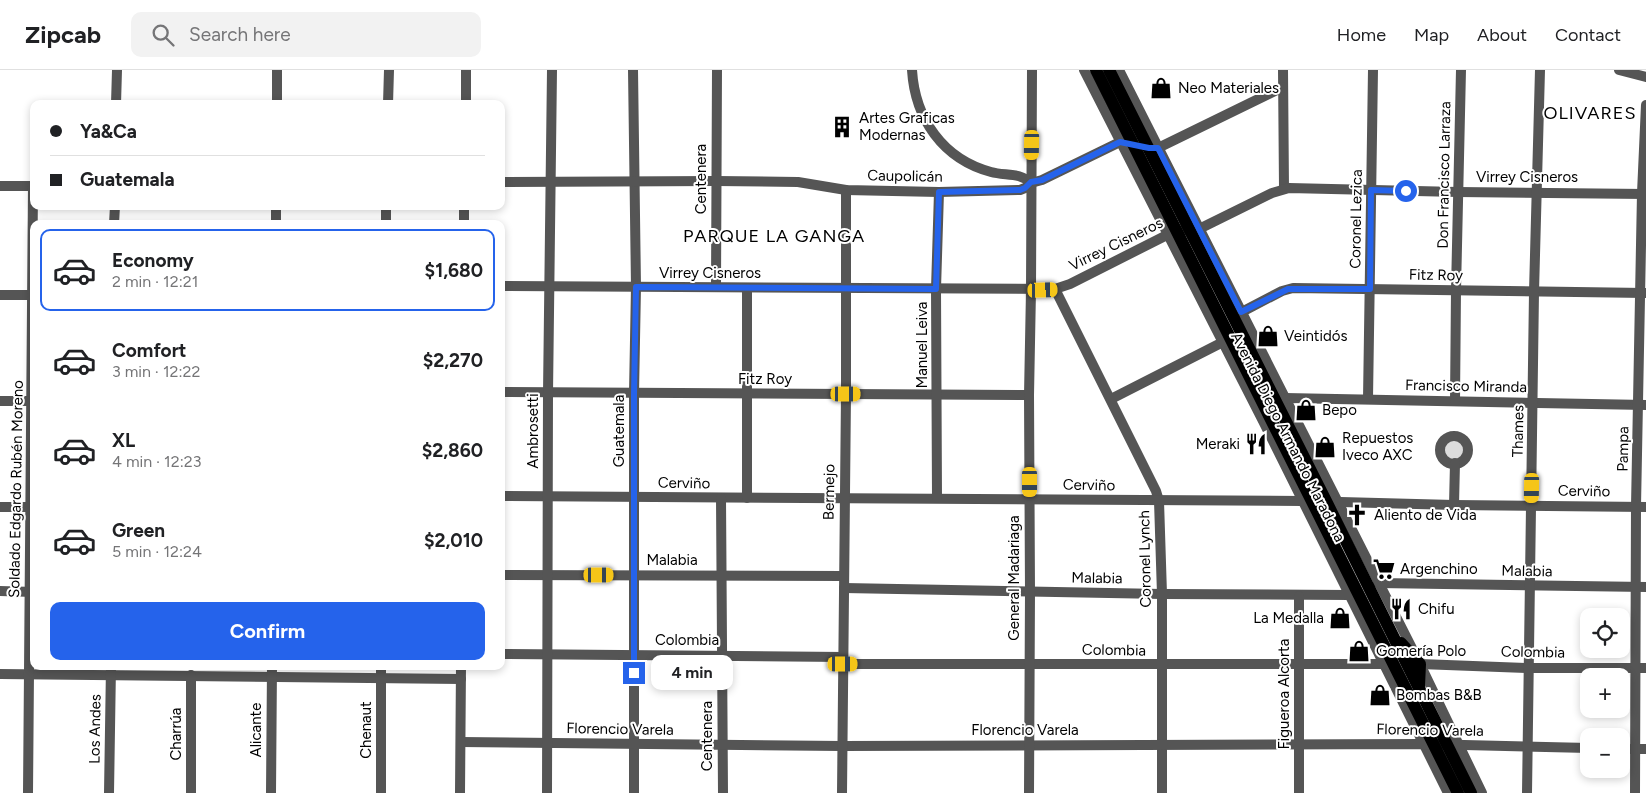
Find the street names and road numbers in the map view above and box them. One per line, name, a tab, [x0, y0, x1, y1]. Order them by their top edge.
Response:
street label: Don Francisco Larraza	[1434, 101, 1454, 249]
street label: Centenera	[692, 144, 710, 214]
street label: Caupolicán	[867, 166, 943, 186]
street label: Virrey Cisneros	[1476, 168, 1578, 186]
street label: Coronel Lezica	[1346, 169, 1366, 269]
street label: Virrey Cisneros	[1066, 214, 1166, 274]
street label: Virrey Cisneros	[659, 264, 761, 282]
street label: Fitz Roy	[1409, 266, 1463, 284]
street label: Manuel Leiva	[913, 301, 931, 389]
street label: Avenida Diego Armando Maradona	[1227, 329, 1349, 545]
street label: Fitz Roy	[738, 370, 792, 388]
street label: Francisco Miranda	[1405, 376, 1527, 396]
street label: Soldado Edgardo Rubén Moreno	[5, 380, 27, 598]
street label: Ambrosetti	[524, 393, 542, 469]
street label: Guatemala	[610, 395, 628, 467]
street label: Thames	[1509, 405, 1527, 457]
street label: Pampa	[1614, 426, 1632, 472]
street label: Bermejo	[820, 463, 838, 520]
street label: Cerviño	[658, 474, 711, 492]
street label: Cerviño	[1063, 476, 1116, 494]
street label: Cerviño	[1558, 482, 1611, 500]
street label: Coronel Lynch	[1135, 510, 1155, 608]
street label: General Madariaga	[1005, 515, 1023, 641]
street label: Malabia	[646, 551, 698, 569]
street label: Malabia	[1501, 562, 1553, 580]
street label: Malabia	[1071, 569, 1123, 587]
street label: Colombia	[655, 631, 719, 649]
street label: Figueroa Alcorta	[1275, 639, 1293, 749]
street label: Colombia	[1082, 640, 1146, 660]
street label: Colombia	[1501, 642, 1565, 662]
street label: Los Andes	[85, 694, 105, 764]
street label: Chenaut	[357, 701, 375, 759]
street label: Centenera	[698, 701, 716, 771]
street label: Alicante	[247, 703, 265, 757]
street label: Charrúa	[167, 708, 185, 761]
street label: Florencio Varela	[566, 719, 674, 739]
street label: Florencio Varela	[1376, 720, 1484, 740]
street label: Florencio Varela	[971, 721, 1079, 739]

